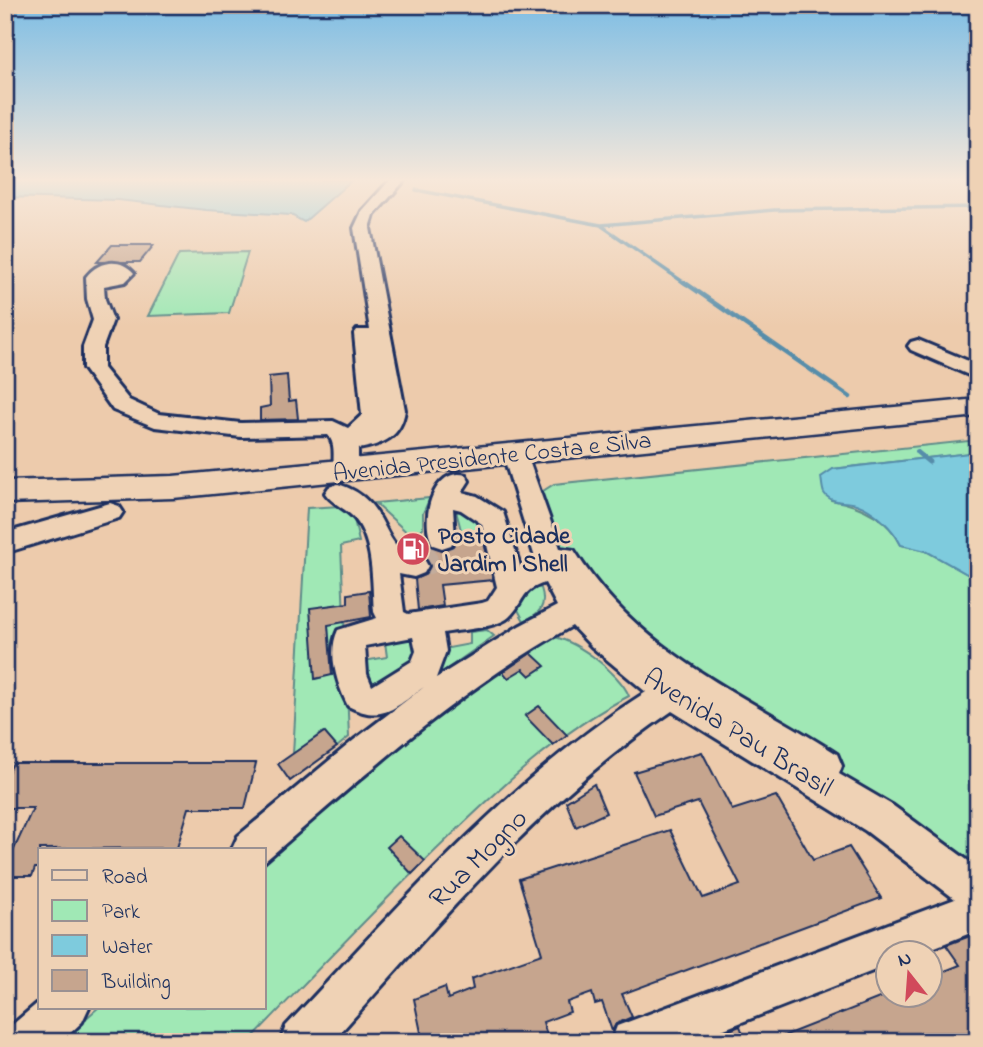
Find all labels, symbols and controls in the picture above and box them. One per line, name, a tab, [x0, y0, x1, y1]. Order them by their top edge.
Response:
street label: Avenida Presidente Costa e Silva	[331, 424, 653, 493]
place label: Posto Cidade Jardim | Shell	[438, 520, 571, 583]
fuel station icon: Posto Cidade Jardim | Shell	[394, 530, 432, 568]
street label: Avenida Pau Brasil	[634, 659, 840, 809]
street label: Rua Mogno	[420, 800, 539, 919]
legend	[38, 848, 266, 1009]
text: Road	[102, 863, 148, 893]
text: Park	[102, 898, 141, 928]
text: Water	[102, 933, 153, 963]
north arrow	[874, 939, 944, 1009]
text: N	[895, 945, 915, 975]
text: Building	[101, 968, 171, 1000]

